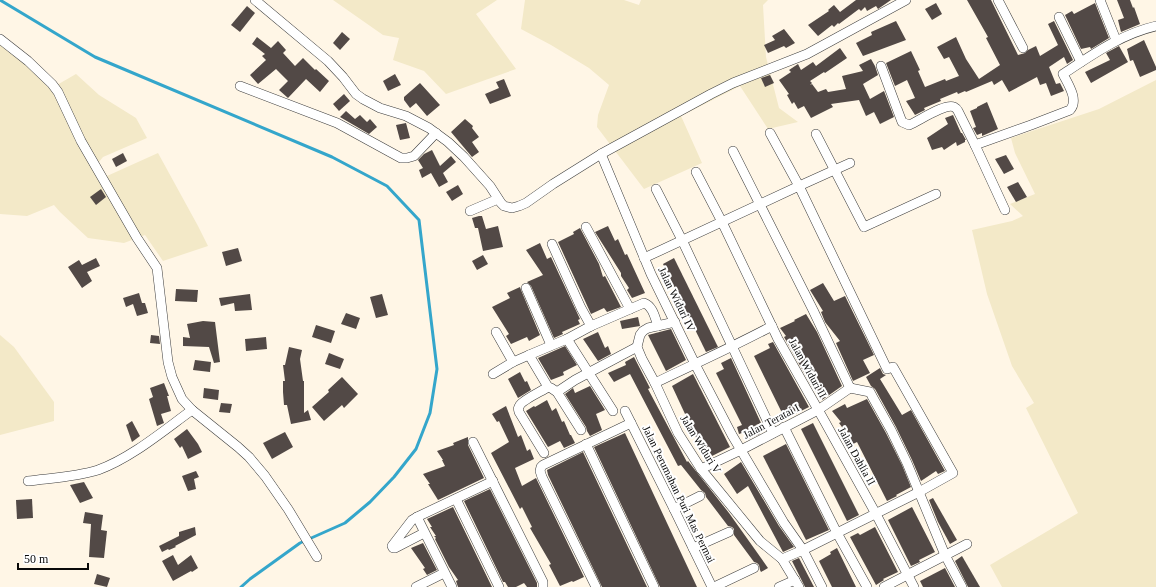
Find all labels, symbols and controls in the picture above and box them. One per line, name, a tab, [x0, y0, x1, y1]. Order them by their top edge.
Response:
street label: Jalan Widuri IV	[656, 265, 698, 333]
street label: Jalan Widuri II	[787, 336, 829, 400]
street label: Jalan Teratai I	[741, 401, 801, 441]
street label: Jalan Widuri V	[678, 413, 724, 475]
street label: Jalan Perumahan Puri Mas Permai	[640, 423, 718, 565]
street label: Jalan Dahlia II	[836, 425, 878, 488]
scale bar	[18, 545, 88, 571]
text: 50 m	[24, 552, 49, 566]

